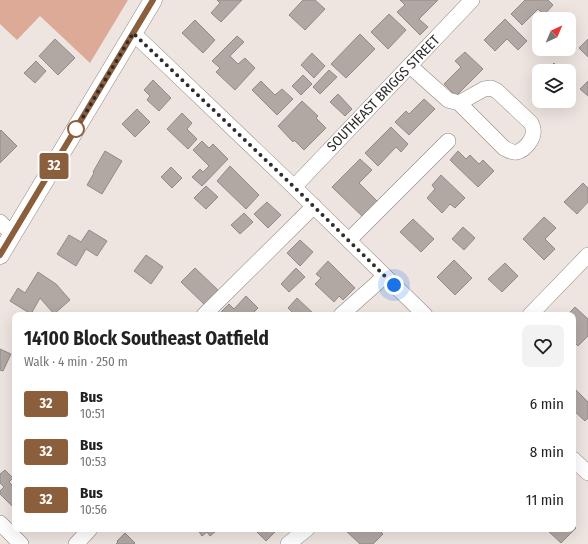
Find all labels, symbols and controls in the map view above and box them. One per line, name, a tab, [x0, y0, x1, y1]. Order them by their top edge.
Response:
north arrow	[532, 12, 576, 56]
map controls	[532, 12, 576, 108]
street label: SOUTHEAST BRIGGS STREET	[323, 31, 444, 155]
button: layers	[532, 64, 576, 108]
unlabelled marker	[67, 120, 85, 138]
line badge: 32	[36, 153, 72, 179]
text: 32	[48, 157, 61, 174]
your location	[384, 275, 404, 295]
button: heart	[522, 325, 564, 367]
text: 14100 Block Southeast Oatfield	[24, 327, 269, 350]
text: Walk · 4 min · 250 m	[24, 354, 128, 369]
text: Bus	[80, 388, 103, 406]
text: 32	[40, 395, 53, 412]
text: 6 min	[530, 395, 564, 413]
text: 10:51	[80, 406, 105, 421]
text: Bus	[80, 436, 103, 454]
text: 32	[40, 443, 53, 460]
text: 8 min	[530, 443, 564, 461]
text: 10:53	[80, 454, 106, 469]
text: Bus	[80, 484, 103, 502]
text: 32	[40, 491, 53, 508]
text: 11 min	[526, 491, 564, 509]
text: 10:56	[80, 502, 107, 517]

